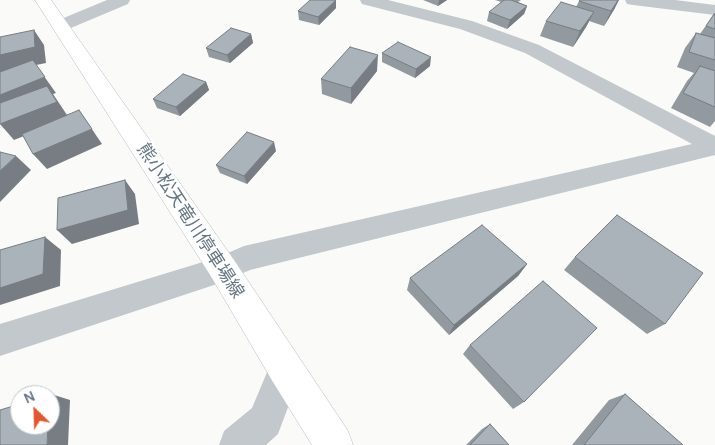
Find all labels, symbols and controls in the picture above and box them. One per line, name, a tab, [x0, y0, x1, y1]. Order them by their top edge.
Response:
street label: 熊小松天竜川停車場線	[132, 140, 248, 302]
north arrow	[10, 385, 60, 435]
text: N	[21, 386, 38, 407]

